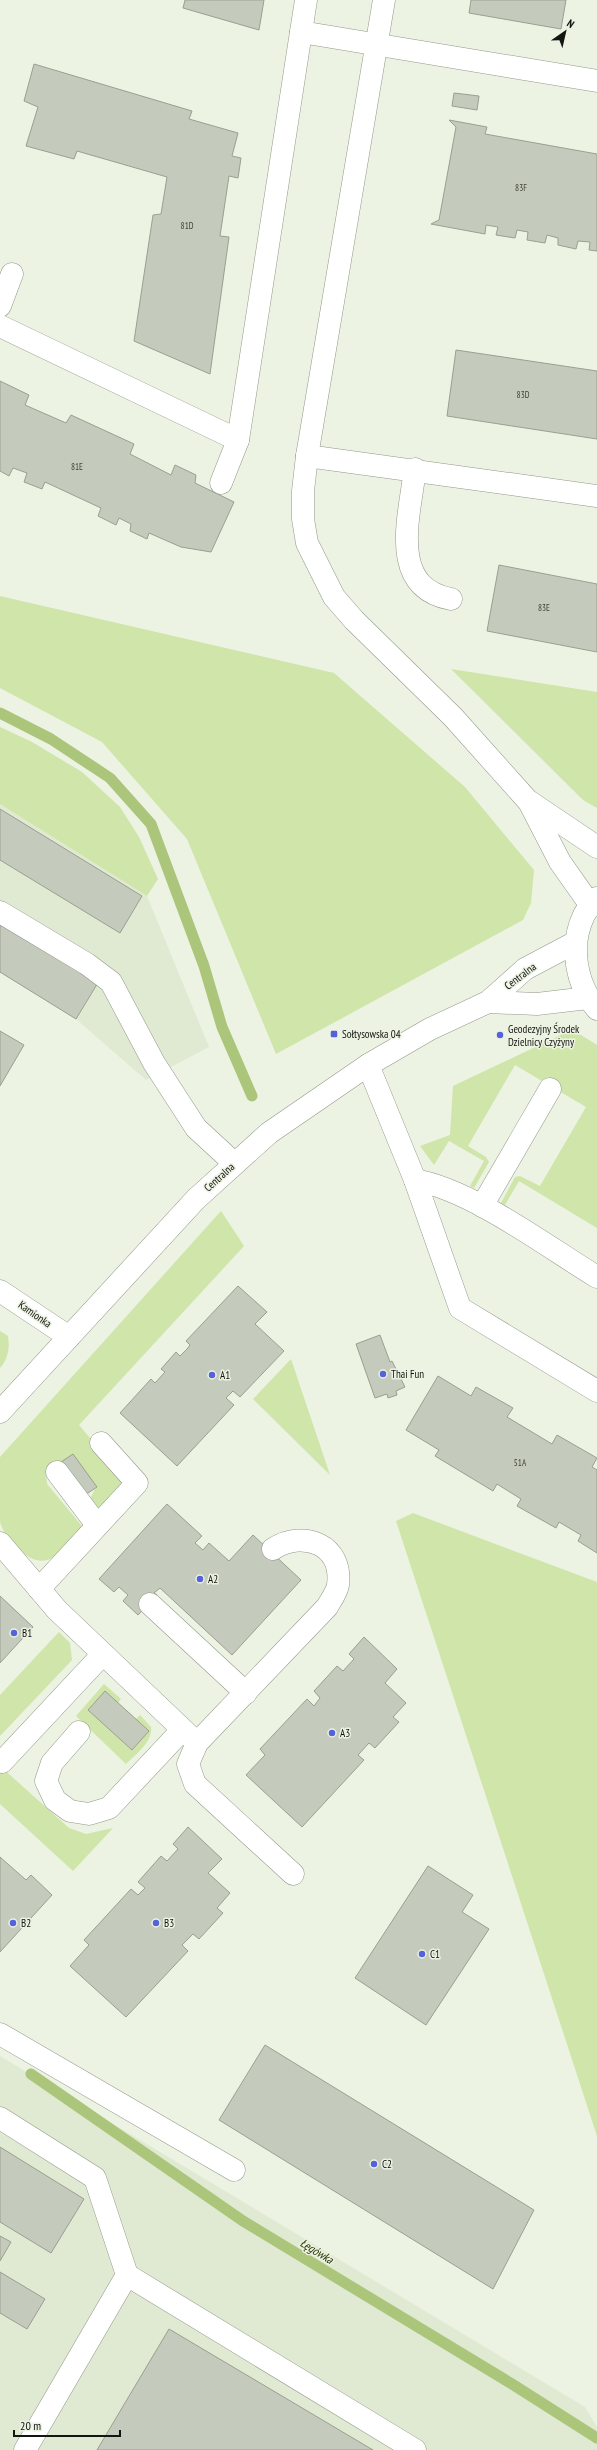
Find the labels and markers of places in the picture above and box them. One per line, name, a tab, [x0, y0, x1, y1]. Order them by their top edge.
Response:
place label: Geodezyjny Środek Dzielnicy Czyżyny	[508, 1022, 580, 1049]
place label: Sołtysowska 04	[342, 1027, 401, 1041]
marker: Sołtysowska 04	[329, 1029, 339, 1039]
marker: Geodezyjny Środek Dzielnicy Czyżyny	[495, 1030, 505, 1040]
place label: Thai Fun	[391, 1367, 424, 1381]
place label: A1	[220, 1368, 230, 1382]
marker: Thai Fun	[378, 1369, 388, 1379]
marker: A1	[207, 1370, 217, 1380]
place label: A2	[208, 1572, 218, 1586]
marker: A2	[195, 1574, 205, 1584]
place label: B1	[22, 1626, 32, 1640]
marker: B1	[9, 1628, 19, 1638]
place label: A3	[340, 1726, 350, 1740]
marker: A3	[327, 1728, 337, 1738]
place label: B2	[21, 1916, 31, 1930]
place label: B3	[164, 1916, 174, 1930]
marker: B2	[8, 1918, 18, 1928]
marker: B3	[151, 1918, 161, 1928]
place label: C1	[430, 1947, 440, 1961]
marker: C1	[417, 1949, 427, 1959]
place label: C2	[382, 2157, 392, 2171]
marker: C2	[369, 2159, 379, 2169]

